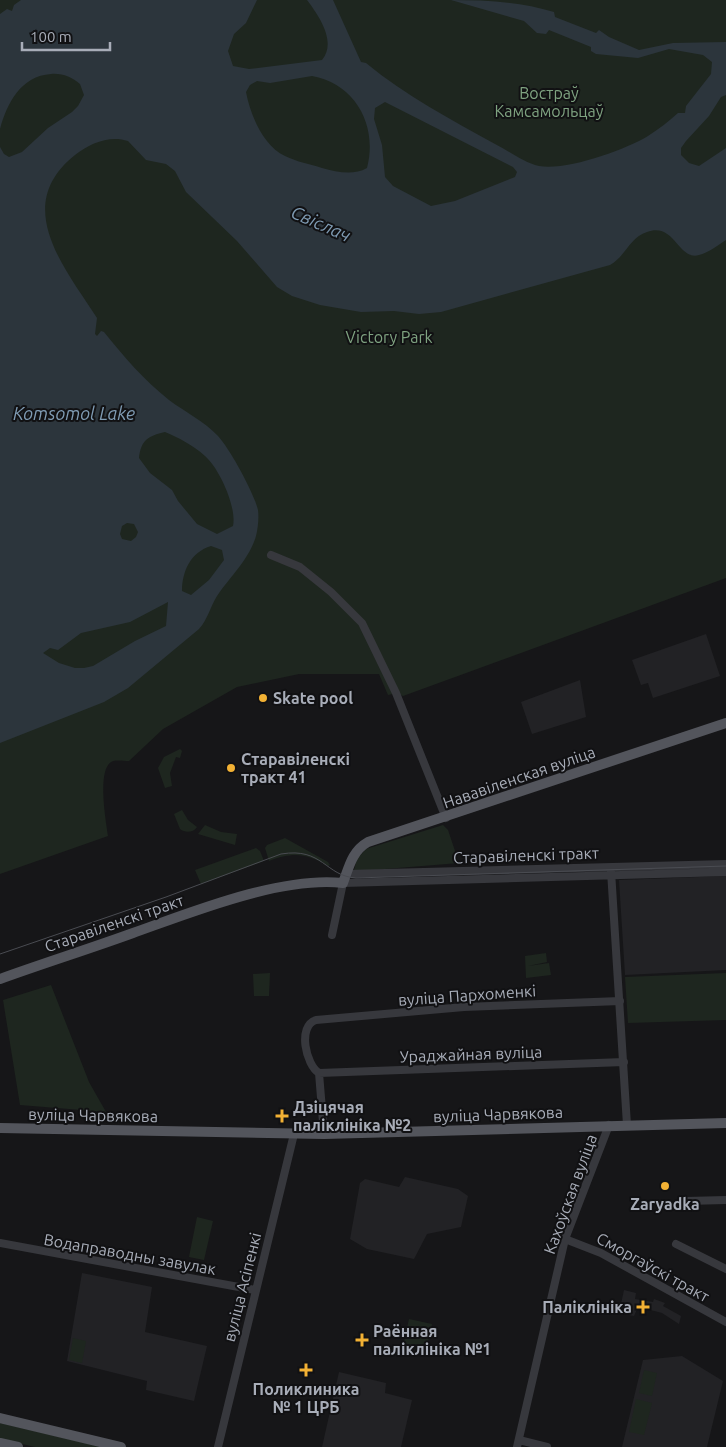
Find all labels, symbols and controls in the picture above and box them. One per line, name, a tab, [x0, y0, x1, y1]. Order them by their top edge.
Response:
scale bar	[22, 20, 110, 52]
text: 100 m	[30, 28, 72, 45]
park label: Востраў Камсамольцаў	[494, 84, 604, 120]
water label: Свіслач	[288, 201, 354, 245]
park label: Victory Park	[345, 328, 433, 346]
water label: Komsomol Lake	[13, 403, 135, 423]
place label: Skate pool	[273, 689, 353, 707]
marker: Skate pool	[257, 692, 269, 704]
street label: Нававіленская вуліца	[440, 742, 598, 812]
place label: Старавіленскі тракт 41	[241, 750, 350, 786]
marker: Старавіленскі тракт 41	[225, 762, 237, 774]
street label: Старавіленскі тракт	[453, 843, 599, 867]
street label: Старавіленскі тракт	[42, 891, 186, 955]
street label: вуліца Пархоменкі	[397, 981, 537, 1009]
street label: Ураджайная вуліца	[399, 1043, 543, 1065]
place label: Дзіцячая паліклініка №2	[293, 1098, 411, 1134]
street label: вуліца Чарвякова	[433, 1103, 563, 1125]
street label: вуліца Чарвякова	[28, 1105, 158, 1125]
marker: Дзіцячая паліклініка №2	[275, 1109, 289, 1123]
street label: Кахоўская вуліца	[540, 1132, 600, 1256]
marker: Zaryadka	[659, 1180, 671, 1192]
place label: Zaryadka	[630, 1195, 700, 1213]
street label: Сморгаўскі тракт	[594, 1229, 712, 1305]
street label: Водаправодны завулак	[43, 1230, 217, 1278]
street label: вуліца Асіпенкі	[220, 1231, 264, 1343]
place label: Паліклініка	[542, 1298, 632, 1316]
marker: Паліклініка	[636, 1300, 650, 1314]
place label: Раённая паліклініка №1	[373, 1322, 491, 1358]
marker: Раённая паліклініка №1	[355, 1333, 369, 1347]
marker: Поликлиника № 1 ЦРБ	[299, 1363, 313, 1377]
place label: Поликлиника № 1 ЦРБ	[253, 1380, 359, 1416]

